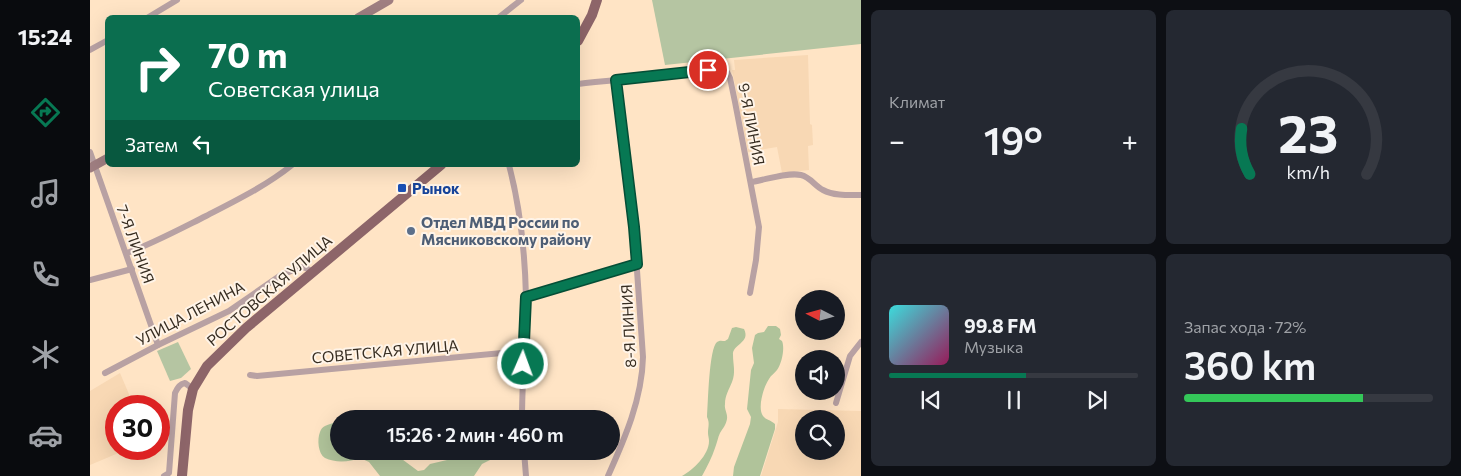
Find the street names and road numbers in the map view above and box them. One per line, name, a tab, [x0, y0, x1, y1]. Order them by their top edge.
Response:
street label: 9-Я ЛИНИЯ	[735, 81, 769, 167]
street label: 7-Я ЛИНИЯ	[113, 202, 159, 286]
street label: РОСТОВСКАЯ УЛИЦА	[203, 231, 335, 349]
street label: УЛИЦА ЛЕНИНА	[133, 277, 247, 349]
street label: 8-Я ЛИНИЯ	[617, 284, 639, 368]
street label: СОВЕТСКАЯ УЛИЦА	[311, 336, 459, 366]

